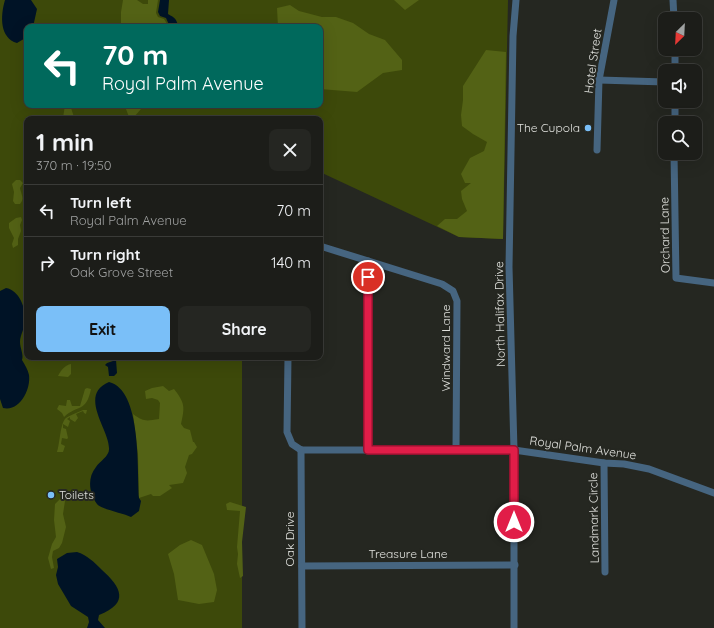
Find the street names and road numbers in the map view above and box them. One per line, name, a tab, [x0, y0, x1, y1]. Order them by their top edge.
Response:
street label: Hotel Street	[581, 27, 604, 94]
street label: Orchard Lane	[656, 197, 673, 273]
street label: North Halifax Drive	[491, 261, 508, 367]
street label: Windward Lane	[438, 304, 453, 392]
street label: Royal Palm Avenue	[529, 433, 638, 462]
street label: Landmark Circle	[585, 472, 602, 564]
street label: Oak Drive	[282, 511, 297, 567]
street label: Treasure Lane	[368, 546, 448, 561]

